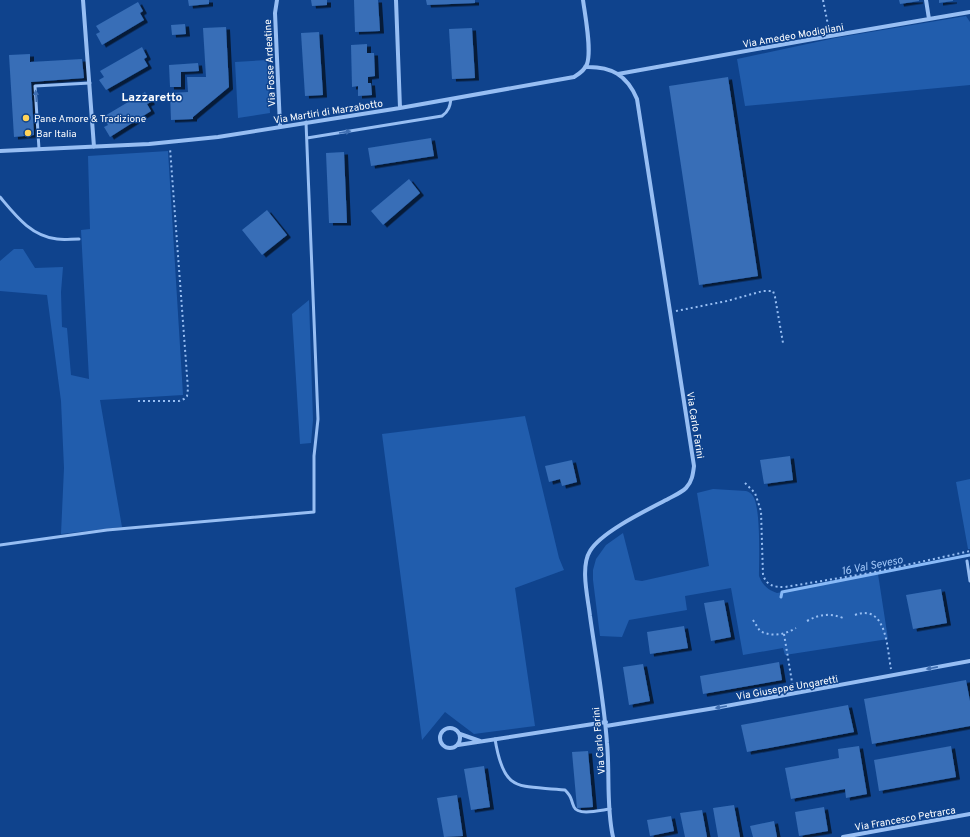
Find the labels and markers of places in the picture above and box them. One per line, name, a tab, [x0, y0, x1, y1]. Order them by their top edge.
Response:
marker: Pane Amore & Tradizione	[21, 113, 31, 123]
place label: Pane Amore & Tradizione	[34, 113, 146, 126]
marker: Bar Italia	[23, 128, 33, 138]
place label: Bar Italia	[36, 128, 76, 141]

